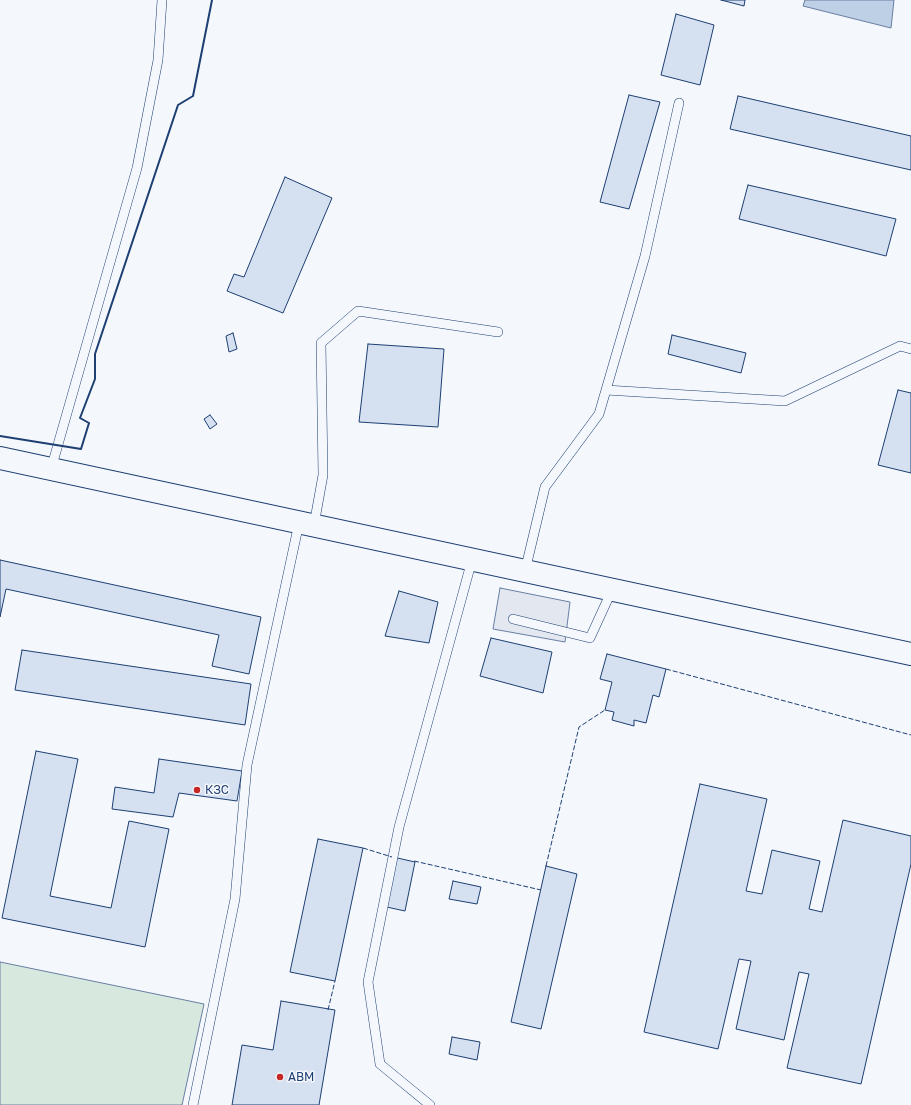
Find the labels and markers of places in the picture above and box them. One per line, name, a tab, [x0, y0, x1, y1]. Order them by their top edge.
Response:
place label: КЗС	[205, 783, 229, 797]
marker: КЗС	[192, 785, 202, 795]
place label: АВМ	[288, 1070, 314, 1084]
marker: АВМ	[275, 1072, 285, 1082]

